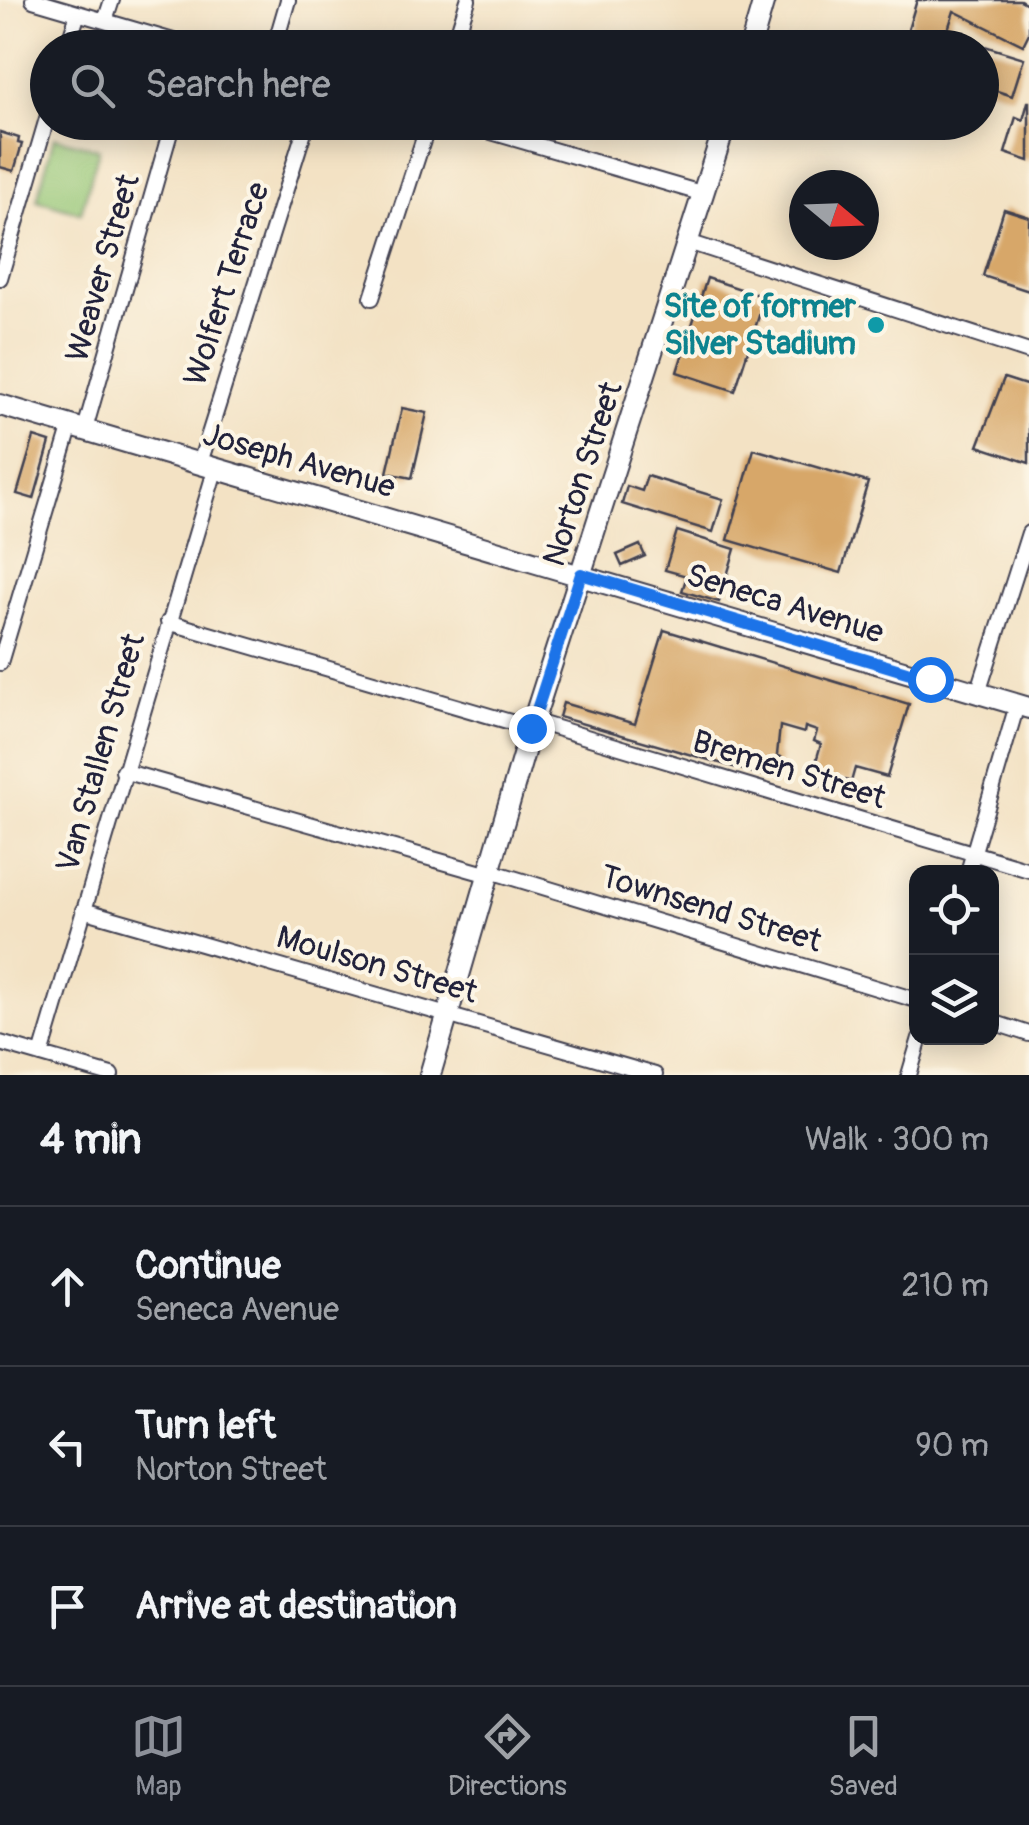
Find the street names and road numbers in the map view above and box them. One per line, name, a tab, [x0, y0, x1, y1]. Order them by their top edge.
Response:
street label: Weaver Street	[57, 169, 149, 366]
street label: Wolfert Terrace	[175, 177, 279, 391]
street label: Norton Street	[534, 376, 632, 571]
street label: Joseph Avenue	[198, 414, 400, 508]
street label: Seneca Avenue	[682, 555, 889, 653]
street label: Van Stallen Street	[48, 629, 154, 877]
street label: Bremen Street	[688, 722, 890, 818]
street label: Townsend Street	[596, 856, 827, 962]
street label: Moulson Street	[272, 917, 482, 1013]

